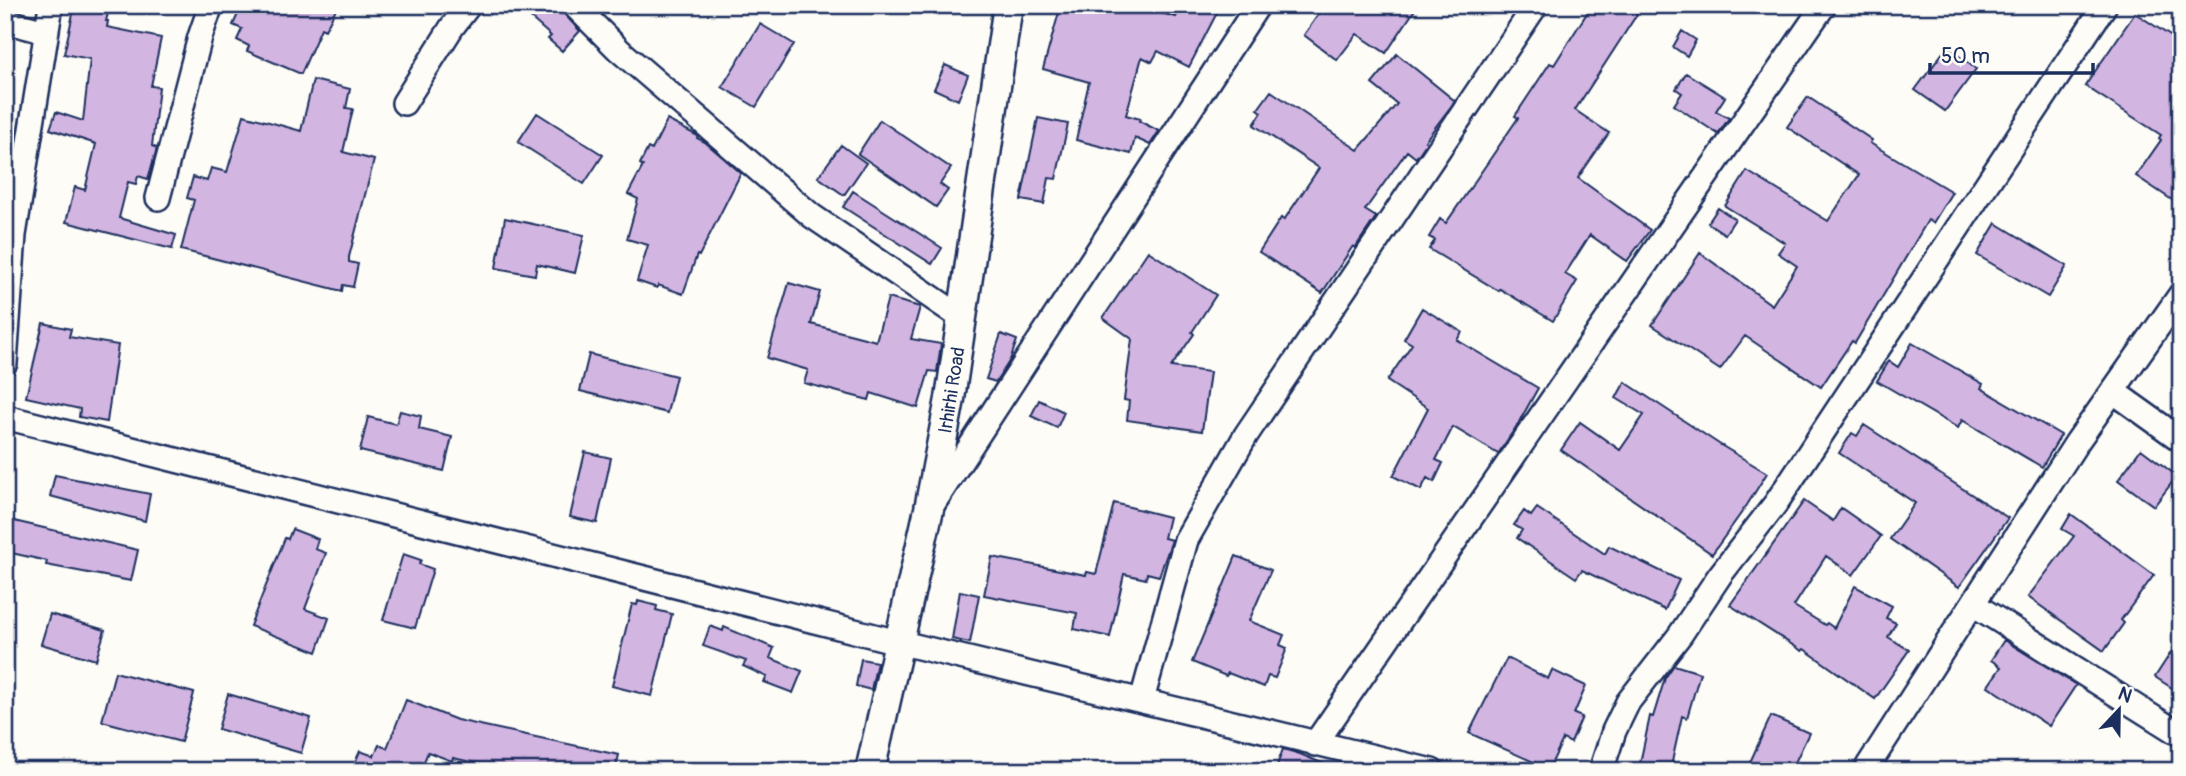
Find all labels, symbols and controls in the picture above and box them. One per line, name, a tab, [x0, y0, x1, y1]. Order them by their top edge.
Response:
scale bar	[1930, 32, 2093, 76]
text: 50 m	[1941, 43, 1990, 70]
street label: Irhirhi Road	[933, 345, 971, 435]
north arrow	[2084, 674, 2154, 744]
text: N	[2115, 682, 2136, 709]

